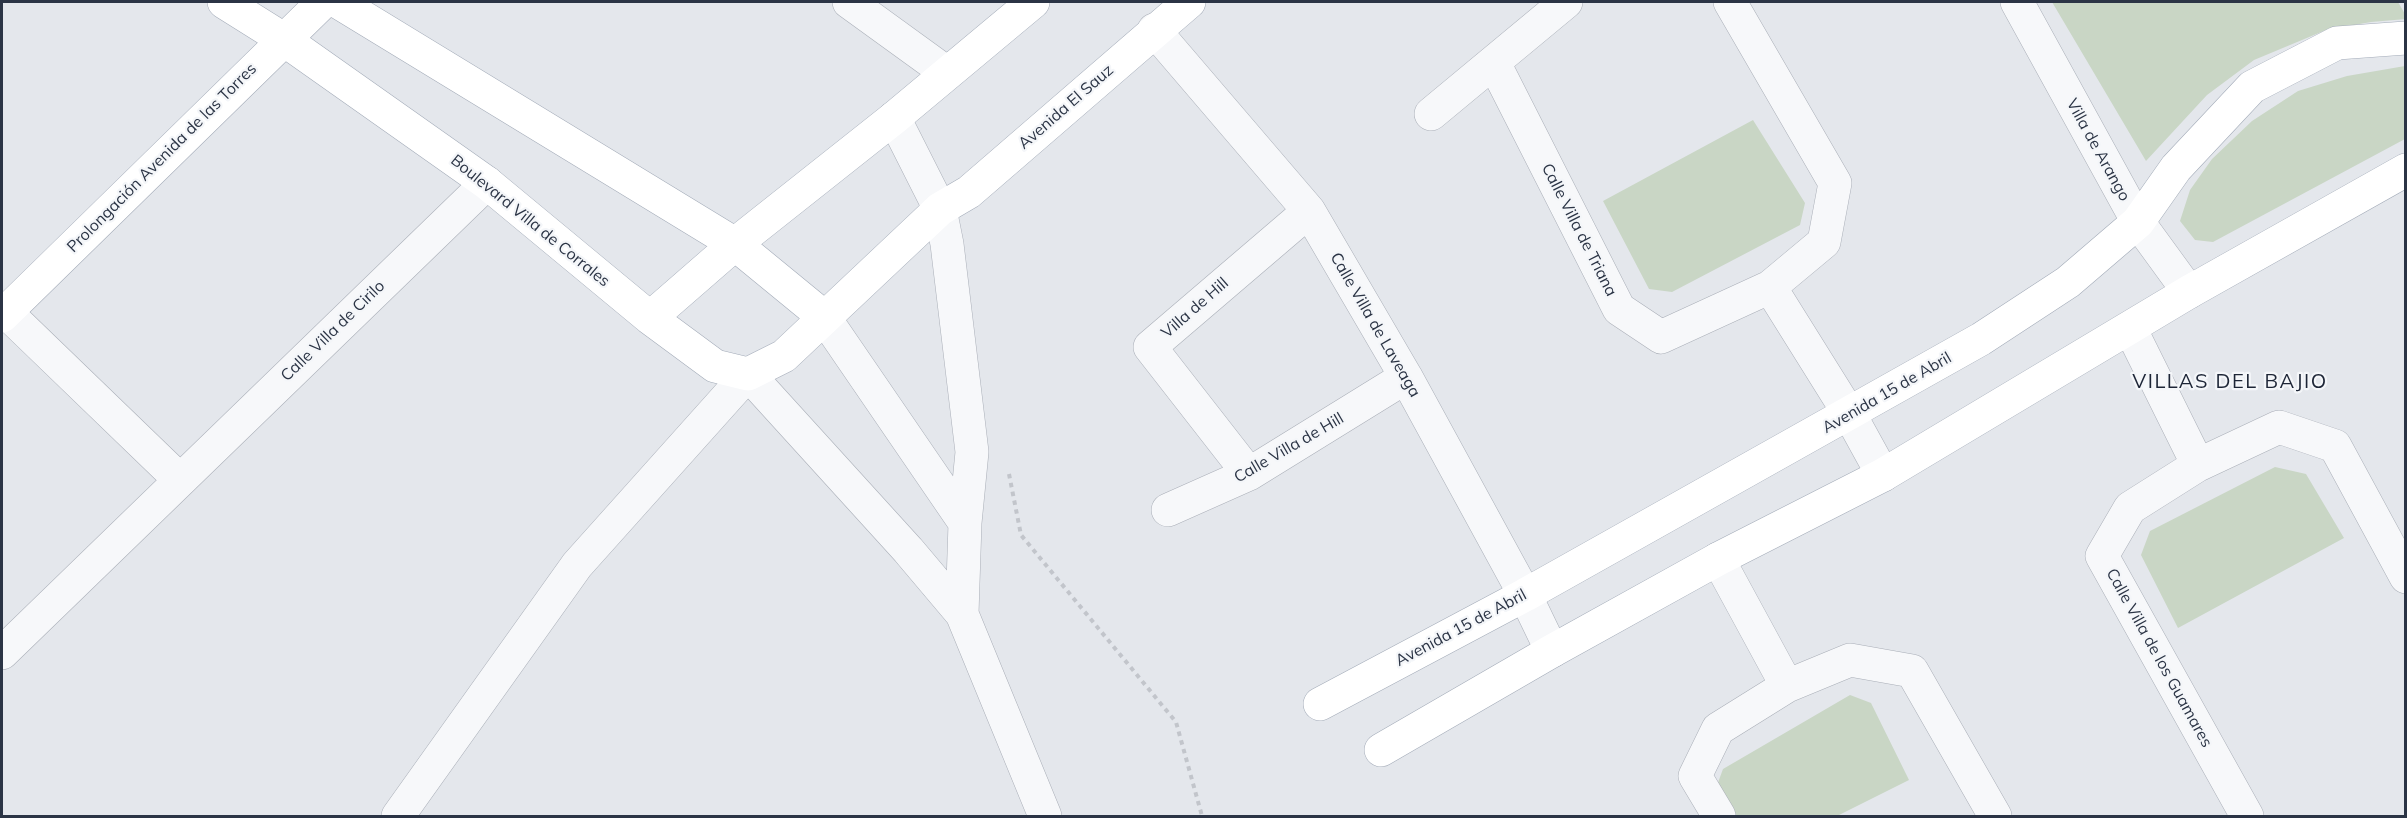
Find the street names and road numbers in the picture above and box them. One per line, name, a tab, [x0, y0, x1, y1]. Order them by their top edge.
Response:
street label: Prolongación Avenida de las Torres	[63, 59, 261, 257]
street label: Avenida El Sauz	[1015, 61, 1117, 153]
street label: Villa de Arango	[2062, 95, 2134, 205]
street label: Boulevard Villa de Corrales	[447, 151, 613, 291]
street label: Calle Villa de Triana	[1537, 160, 1621, 300]
street label: Calle Villa de Laveaga	[1326, 249, 1424, 401]
street label: Villa de Hill	[1158, 274, 1232, 342]
street label: Calle Villa de Cirilo	[277, 277, 389, 385]
street label: Avenida 15 de Abril	[1819, 348, 1955, 438]
street label: Calle Villa de Hill	[1231, 409, 1347, 487]
street label: Calle Villa de los Guamares	[2102, 565, 2216, 751]
street label: Avenida 15 de Abril	[1392, 585, 1530, 671]

